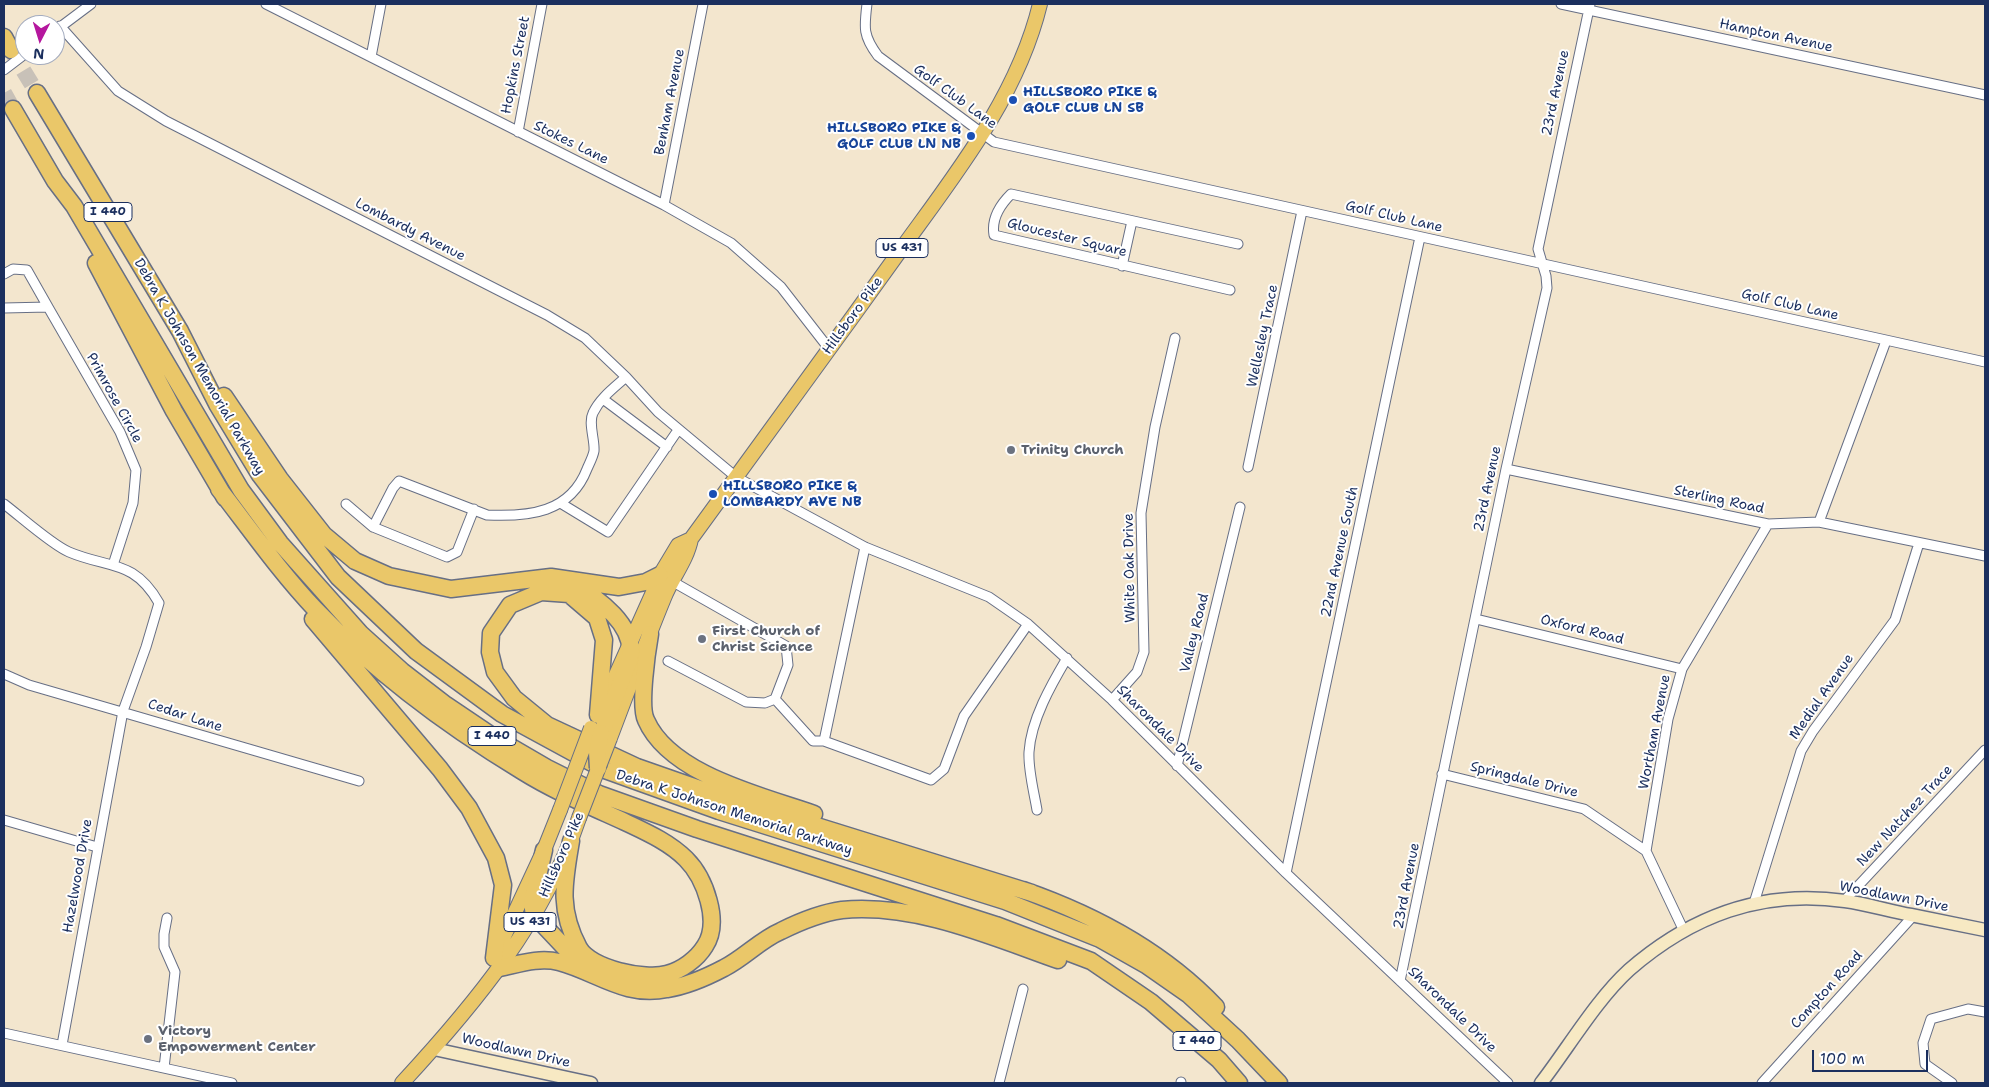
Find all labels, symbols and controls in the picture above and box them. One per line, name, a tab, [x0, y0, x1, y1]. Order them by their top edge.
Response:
north arrow	[15, 15, 65, 65]
street label: Hopkins Street	[498, 15, 534, 115]
street label: Hampton Avenue	[1718, 16, 1834, 56]
text: N	[32, 44, 45, 63]
street label: Benham Avenue	[651, 47, 689, 157]
street label: 23rd Avenue	[1539, 48, 1573, 138]
street label: Golf Club Lane	[910, 61, 1000, 133]
place label: HILLSBORO PIKE & GOLF CLUB LN SB	[1023, 84, 1157, 116]
marker: HILLSBORO PIKE & GOLF CLUB LN SB	[1007, 94, 1019, 106]
street label: Stokes Lane	[531, 118, 611, 168]
place label: HILLSBORO PIKE & GOLF CLUB LN NB	[827, 120, 961, 152]
marker: HILLSBORO PIKE & GOLF CLUB LN NB	[965, 130, 977, 142]
street label: Lombardy Avenue	[352, 195, 468, 265]
street label: Golf Club Lane	[1344, 198, 1444, 236]
road number: I 440	[84, 202, 132, 222]
street label: Gloucester Square	[1005, 215, 1129, 261]
road number: US 431	[876, 238, 928, 258]
street label: Debra K Johnson Memorial Parkway	[130, 256, 268, 478]
street label: Hillsboro Pike	[819, 274, 887, 358]
street label: Wellesley Trace	[1244, 283, 1282, 389]
street label: Golf Club Lane	[1740, 286, 1840, 324]
street label: Primrose Circle	[82, 350, 146, 446]
place label: Trinity Church	[1021, 442, 1124, 458]
marker: Trinity Church	[1005, 444, 1017, 456]
street label: 23rd Avenue	[1471, 444, 1505, 534]
place label: HILLSBORO PIKE & LOMBARDY AVE NB	[723, 478, 862, 511]
street label: Sterling Road	[1672, 482, 1766, 518]
street label: 22nd Avenue South	[1318, 485, 1362, 619]
marker: HILLSBORO PIKE & LOMBARDY AVE NB	[707, 488, 719, 500]
street label: White Oak Drive	[1121, 513, 1139, 623]
street label: Valley Road	[1177, 592, 1213, 674]
street label: Oxford Road	[1539, 612, 1625, 648]
place label: First Church of Christ Science	[712, 623, 820, 656]
marker: First Church of Christ Science	[696, 633, 708, 645]
street label: Medial Avenue	[1786, 651, 1858, 743]
street label: Wortham Avenue	[1636, 673, 1674, 791]
street label: Sharondale Drive	[1113, 682, 1207, 776]
street label: Cedar Lane	[146, 696, 224, 736]
road number: I 440	[468, 726, 516, 746]
street label: Springdale Drive	[1468, 758, 1580, 802]
street label: New Natchez Trace	[1854, 762, 1956, 870]
street label: Debra K Johnson Memorial Parkway	[614, 767, 854, 859]
street label: Hillsboro Pike	[536, 810, 588, 900]
street label: Hazelwood Drive	[60, 818, 96, 934]
street label: 23rd Avenue	[1390, 841, 1424, 931]
street label: Woodlawn Drive	[1838, 878, 1950, 916]
road number: US 431	[504, 912, 556, 932]
street label: Compton Road	[1788, 948, 1866, 1032]
street label: Sharondale Drive	[1404, 964, 1500, 1056]
place label: Victory Empowerment Center	[158, 1023, 316, 1056]
street label: Woodlawn Drive	[460, 1030, 572, 1072]
road number: I 440	[1173, 1032, 1221, 1050]
marker: Victory Empowerment Center	[142, 1033, 154, 1045]
scale bar	[1814, 1040, 1930, 1072]
text: 100 m	[1820, 1049, 1865, 1069]

